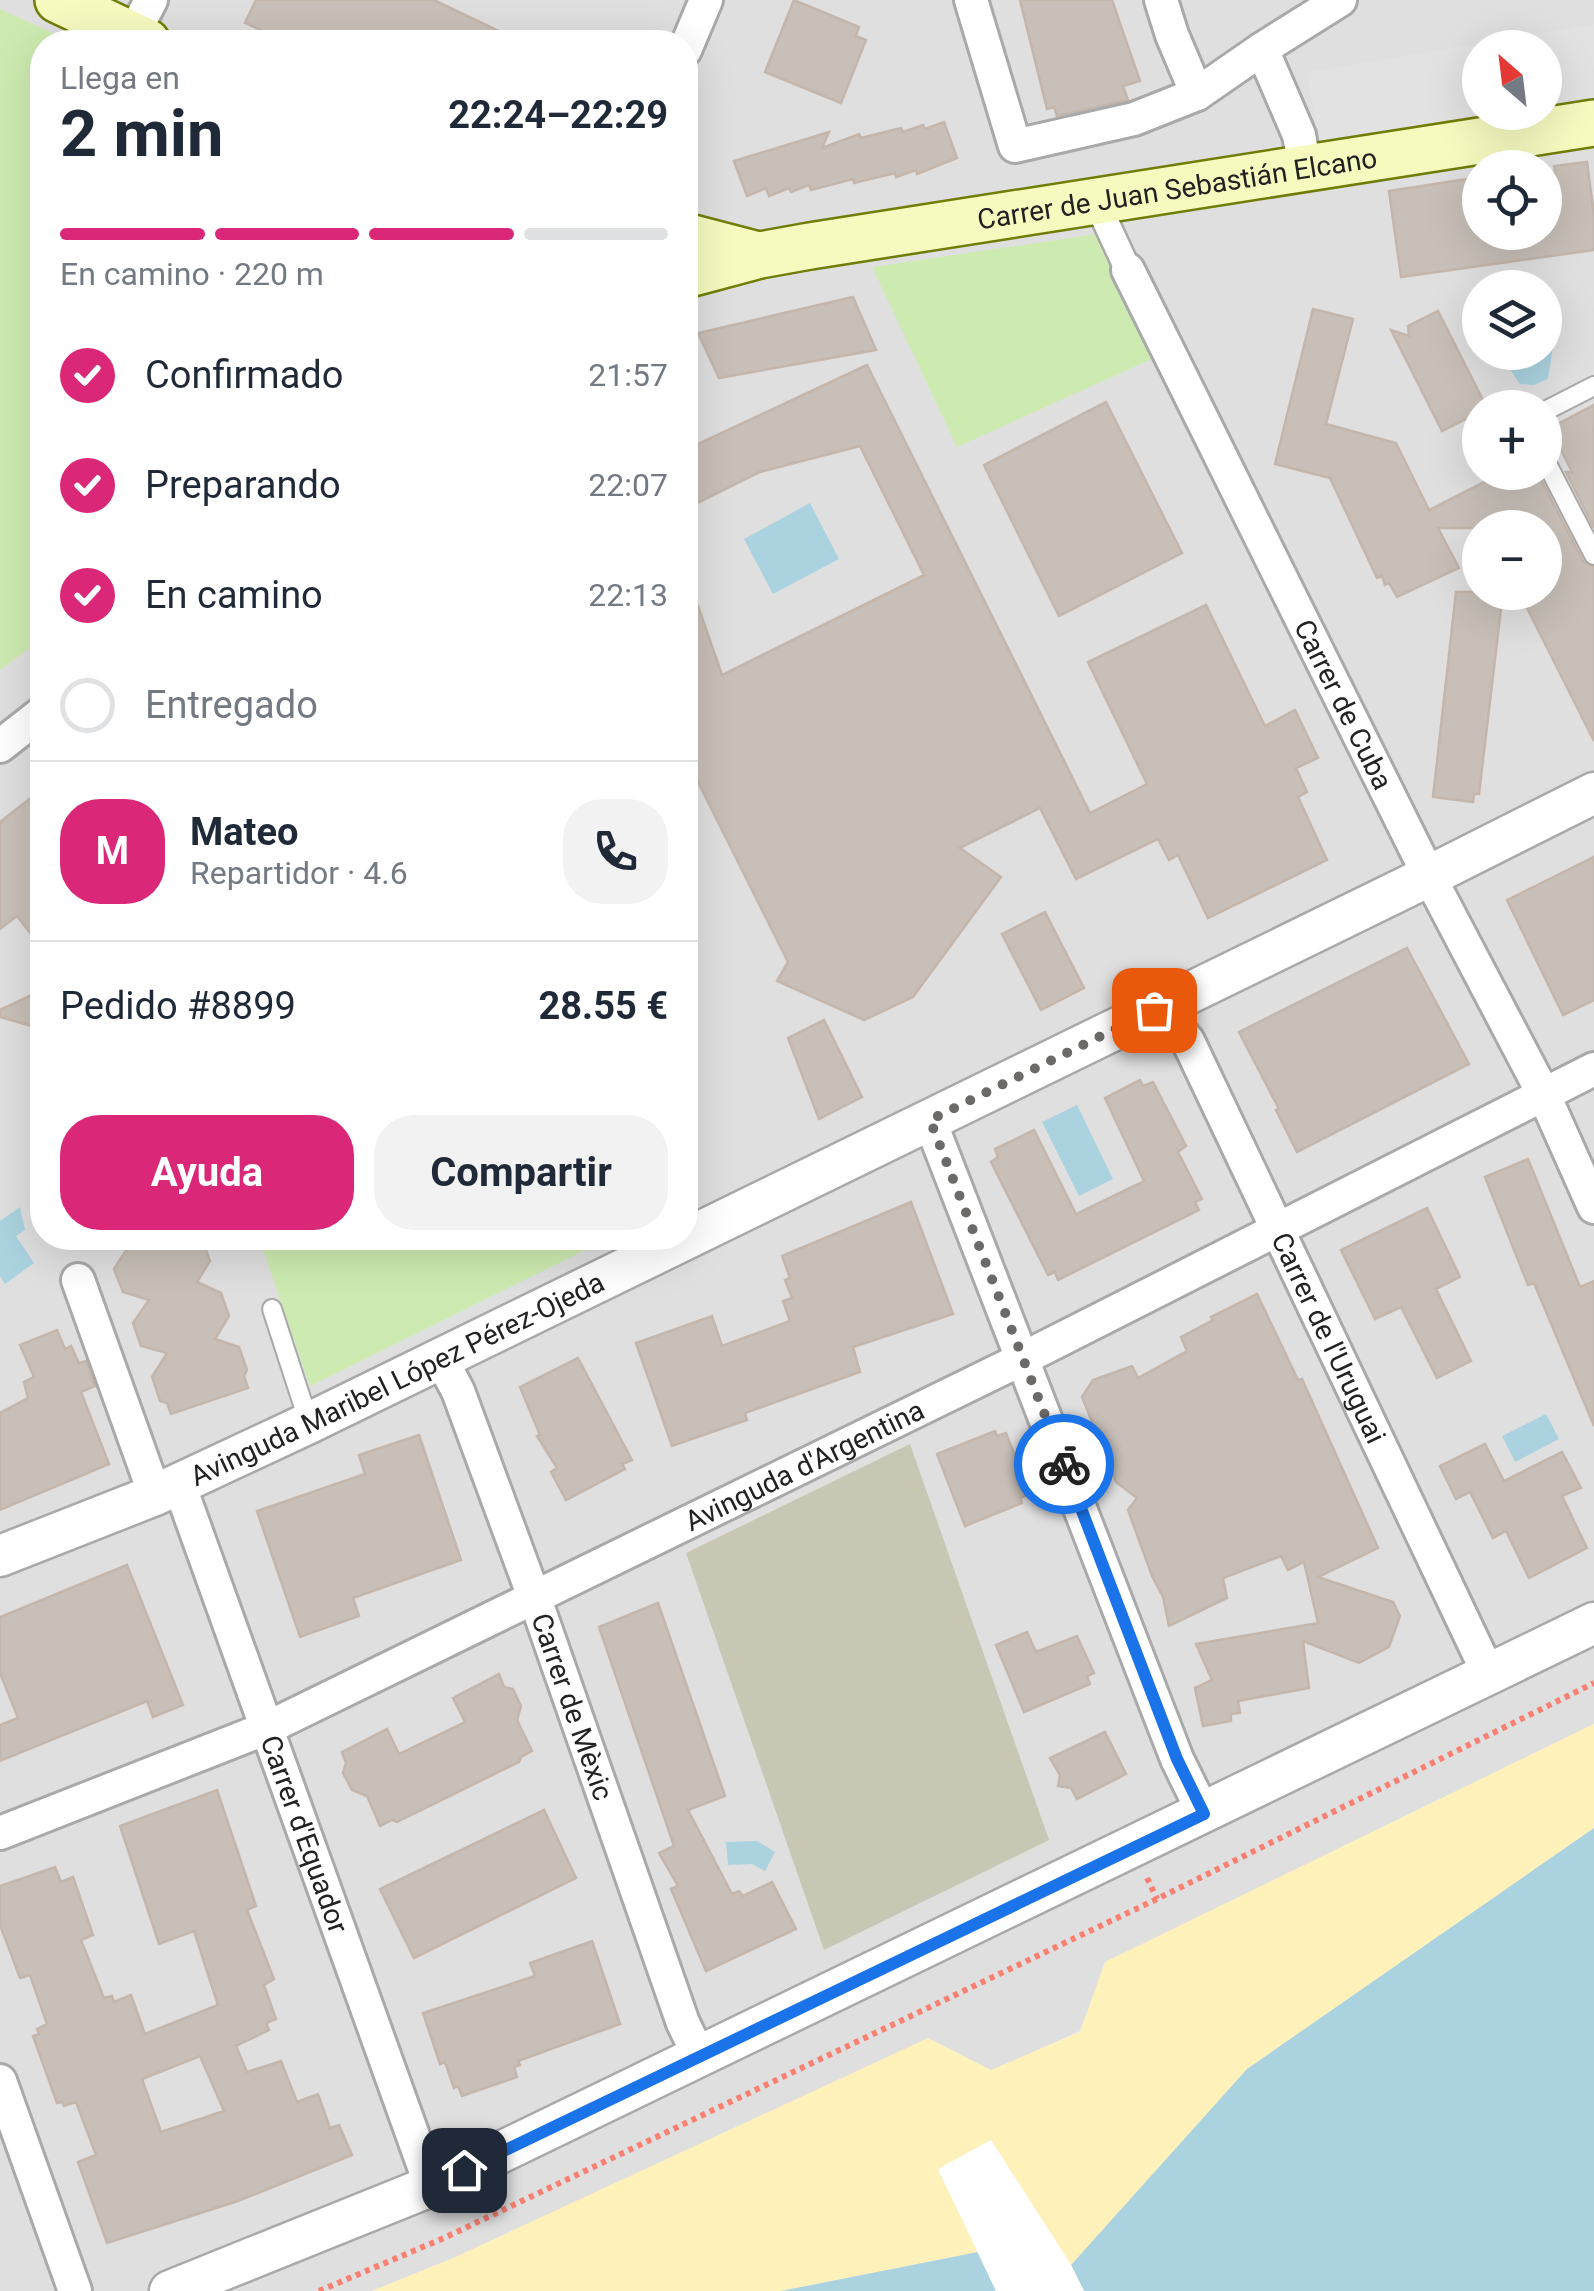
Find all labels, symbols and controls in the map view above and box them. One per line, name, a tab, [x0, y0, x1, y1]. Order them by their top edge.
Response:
north arrow	[1462, 30, 1562, 130]
map controls	[1462, 30, 1562, 610]
text: Llega en	[60, 59, 180, 97]
text: 22:24–22:29	[448, 93, 668, 137]
text: 2 min	[60, 96, 223, 172]
street label: Carrer de Juan Sebastián Elcano	[975, 141, 1379, 236]
button: locate	[1462, 150, 1562, 250]
text: En camino · 220 m	[60, 255, 324, 293]
button: layers	[1462, 270, 1562, 370]
icon: check	[60, 348, 115, 403]
text: Confirmado	[145, 353, 343, 397]
text: 21:57	[588, 356, 668, 394]
button: +	[1462, 390, 1562, 490]
icon: check	[60, 458, 115, 513]
text: Preparando	[145, 463, 341, 507]
text: 22:07	[588, 466, 668, 504]
button: −	[1462, 510, 1562, 610]
icon: check	[60, 568, 115, 623]
text: En camino	[145, 573, 323, 617]
text: 22:13	[588, 576, 668, 614]
street label: Carrer de Cuba	[1288, 614, 1400, 795]
text: Entregado	[145, 683, 318, 727]
button: phone	[563, 799, 668, 904]
text: Mateo	[190, 810, 298, 854]
text: M	[96, 829, 129, 873]
text: Repartidor · 4.6	[190, 854, 408, 892]
pin	[1112, 968, 1197, 1053]
icon: bag	[1127, 983, 1182, 1038]
text: Pedido #8899	[60, 984, 296, 1028]
text: 28.55 €	[539, 984, 668, 1028]
button: Ayuda	[60, 1115, 354, 1230]
button: Compartir	[374, 1115, 668, 1230]
street label: Carrer de l'Uruguai	[1265, 1227, 1393, 1448]
street label: Avinguda Maribel López Pérez-Ojeda	[185, 1265, 609, 1493]
street label: Avinguda d'Argentina	[679, 1393, 929, 1538]
courier	[1014, 1414, 1114, 1514]
icon: bike	[1037, 1437, 1092, 1492]
street label: Carrer de Mèxic	[525, 1609, 620, 1804]
street label: Carrer d'Equador	[254, 1731, 355, 1938]
pin	[422, 2128, 507, 2213]
icon: home	[437, 2143, 492, 2198]

